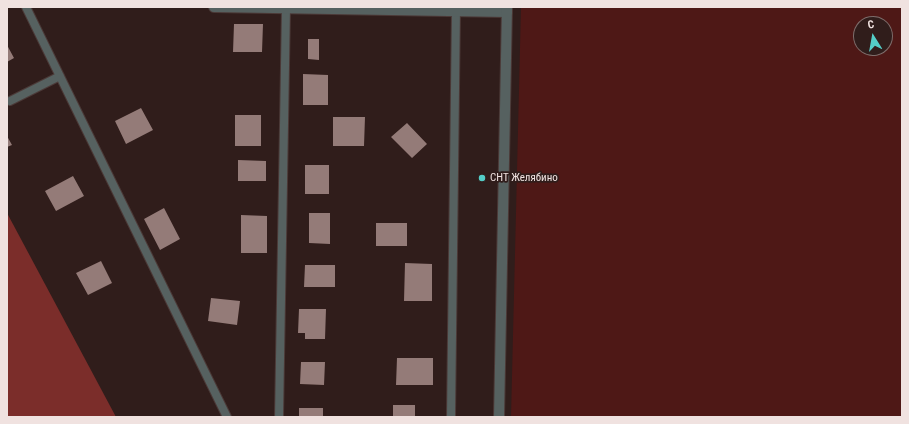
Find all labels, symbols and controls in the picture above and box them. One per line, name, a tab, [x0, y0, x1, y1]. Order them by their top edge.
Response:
north arrow	[853, 16, 893, 56]
text: С	[866, 18, 875, 32]
place label: СНТ Желябино	[490, 171, 558, 185]
marker: СНТ Желябино	[477, 173, 487, 183]

